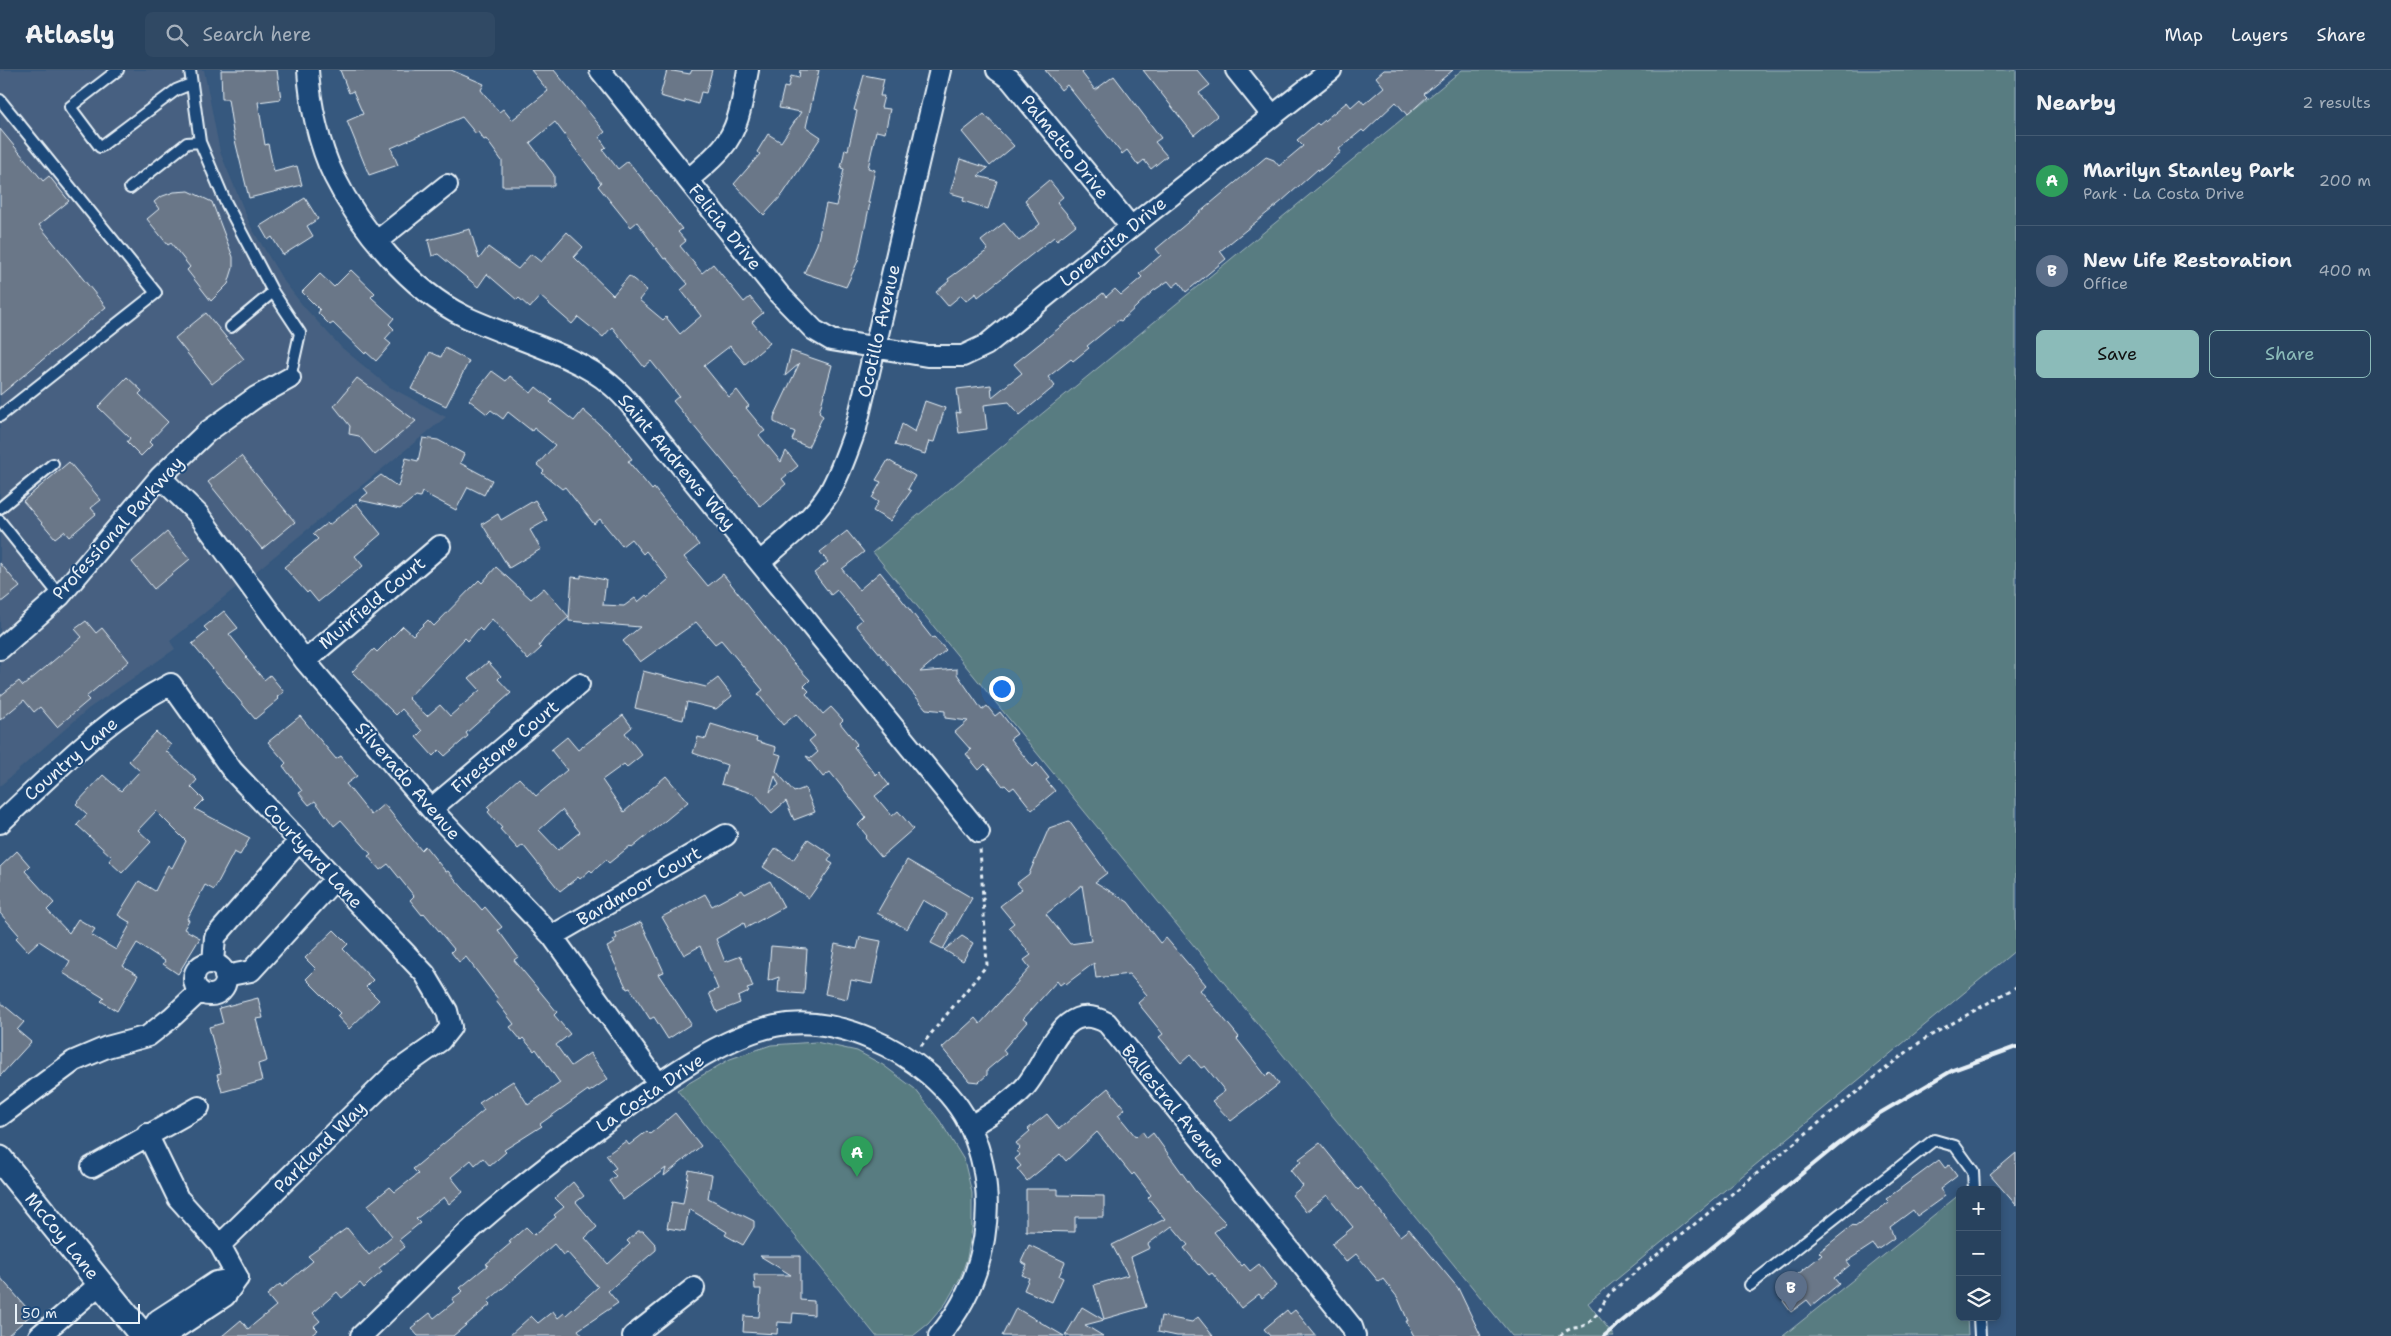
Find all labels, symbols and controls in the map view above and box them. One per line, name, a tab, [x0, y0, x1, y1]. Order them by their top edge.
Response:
search box	[145, 12, 495, 57]
text: Atlasly	[25, 19, 115, 51]
icon: search	[163, 21, 191, 49]
text: Search here	[203, 22, 311, 47]
text: Map	[2165, 23, 2203, 47]
text: Layers	[2231, 23, 2288, 47]
text: Share	[2316, 23, 2366, 47]
text: Nearby	[2036, 89, 2116, 117]
street label: Palmetto Drive	[1016, 90, 1114, 204]
text: 2 results	[2302, 92, 2371, 113]
text: Marilyn Stanley Park	[2083, 158, 2295, 183]
text: A	[2046, 170, 2058, 191]
text: 200 m	[2319, 170, 2371, 191]
street label: Felicia Drive	[683, 179, 767, 275]
text: Park · La Costa Drive	[2083, 183, 2245, 204]
street label: Lorencita Drive	[1055, 191, 1171, 293]
text: New Life Restoration	[2083, 248, 2292, 273]
text: B	[2047, 260, 2057, 281]
text: 400 m	[2318, 260, 2371, 281]
street label: Ocotillo Avenue	[852, 262, 906, 400]
text: Office	[2083, 273, 2128, 294]
button: Save	[2036, 330, 2199, 378]
button: Share	[2209, 330, 2371, 378]
street label: Saint Andrews Way	[613, 389, 741, 535]
street label: Professional Parkway	[47, 451, 189, 605]
street label: Muirfield Court	[314, 551, 430, 655]
your location	[989, 676, 1015, 702]
street label: Firestone Court	[446, 695, 564, 799]
street label: Country Lane	[19, 712, 123, 806]
street label: Silverado Avenue	[350, 717, 466, 845]
street label: Courtyard Lane	[258, 798, 368, 914]
street label: Bardmoor Court	[572, 841, 706, 931]
street label: Ballestral Avenue	[1116, 1039, 1230, 1173]
street label: La Costa Drive	[591, 1048, 709, 1138]
street label: Parkland Way	[269, 1096, 371, 1198]
pin: A	[841, 1136, 873, 1177]
map controls	[1956, 1186, 2001, 1321]
button: +	[1956, 1186, 2001, 1231]
street label: McCoy Lane	[19, 1187, 105, 1285]
button: −	[1956, 1231, 2001, 1276]
pin: B	[1775, 1271, 1807, 1312]
button: layers	[1956, 1276, 2001, 1321]
scale bar	[15, 1301, 140, 1324]
text: 50 m	[22, 1304, 57, 1322]

